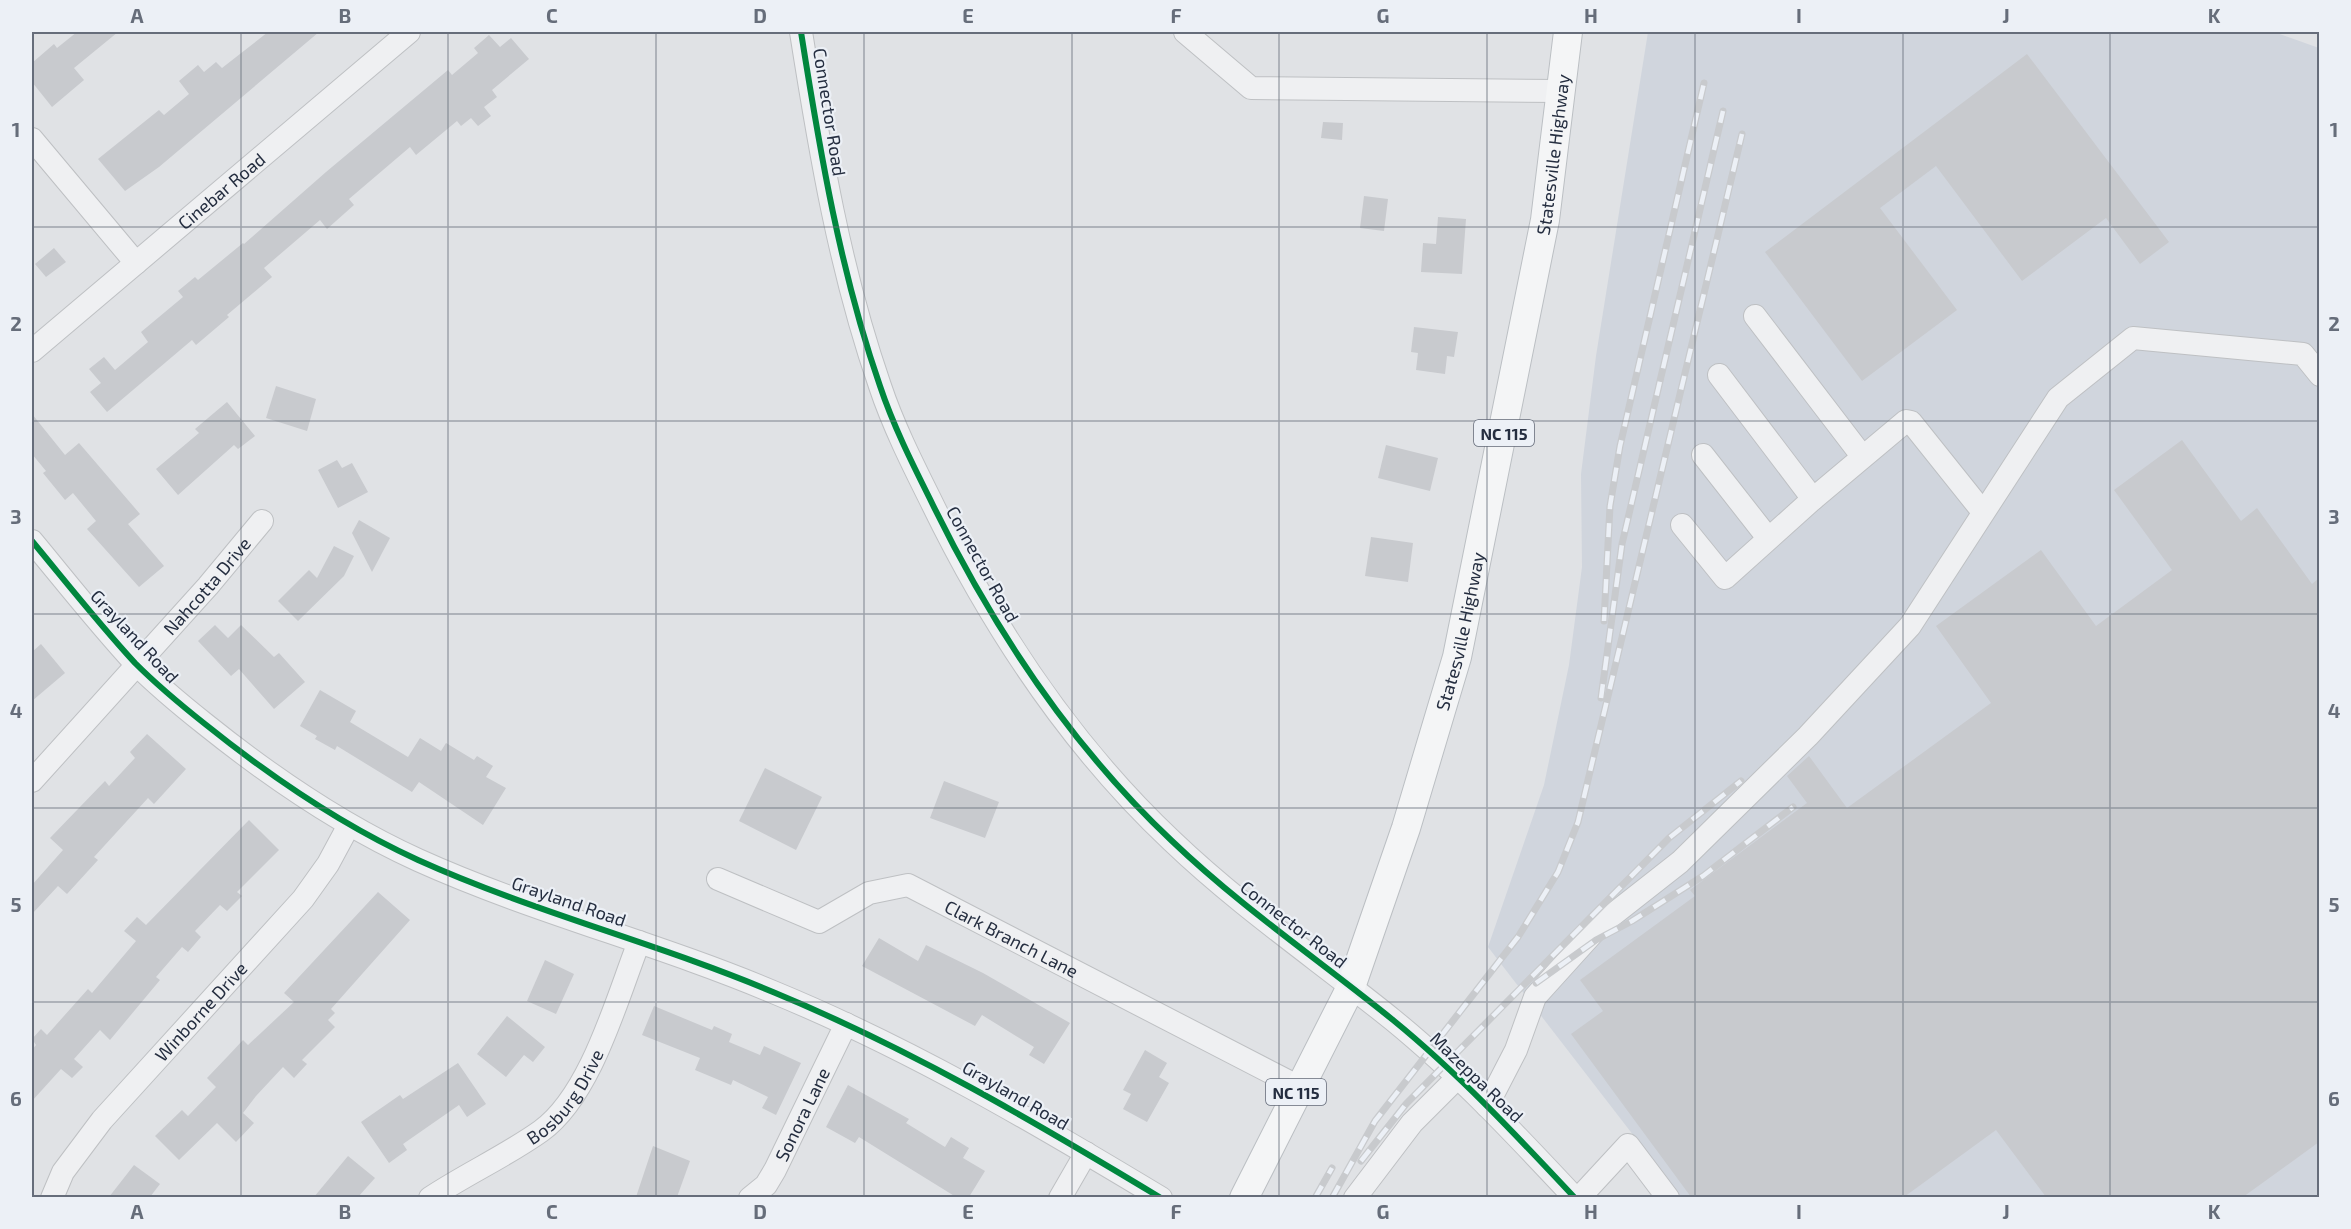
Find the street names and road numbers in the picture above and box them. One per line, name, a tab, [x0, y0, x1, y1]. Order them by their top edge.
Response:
street label: Connector Road	[809, 46, 851, 178]
street label: Statesville Highway	[1531, 72, 1574, 237]
street label: Cinebar Road	[173, 148, 269, 234]
road number: NC 115	[1474, 420, 1534, 446]
street label: Connector Road	[942, 502, 1024, 626]
street label: Nahcotta Drive	[158, 532, 255, 639]
street label: Statesville Highway	[1431, 550, 1489, 713]
street label: Grayland Road	[86, 585, 184, 687]
street label: Grayland Road	[509, 871, 629, 931]
street label: Connector Road	[1236, 876, 1352, 972]
street label: Clark Branch Lane	[941, 895, 1082, 982]
street label: Winborne Drive	[150, 957, 251, 1066]
street label: Mazeppa Road	[1426, 1027, 1528, 1127]
street label: Bosburg Drive	[522, 1046, 608, 1149]
street label: Grayland Road	[959, 1056, 1073, 1134]
street label: Sonora Lane	[770, 1064, 834, 1165]
road number: NC 115	[1266, 1079, 1326, 1105]

